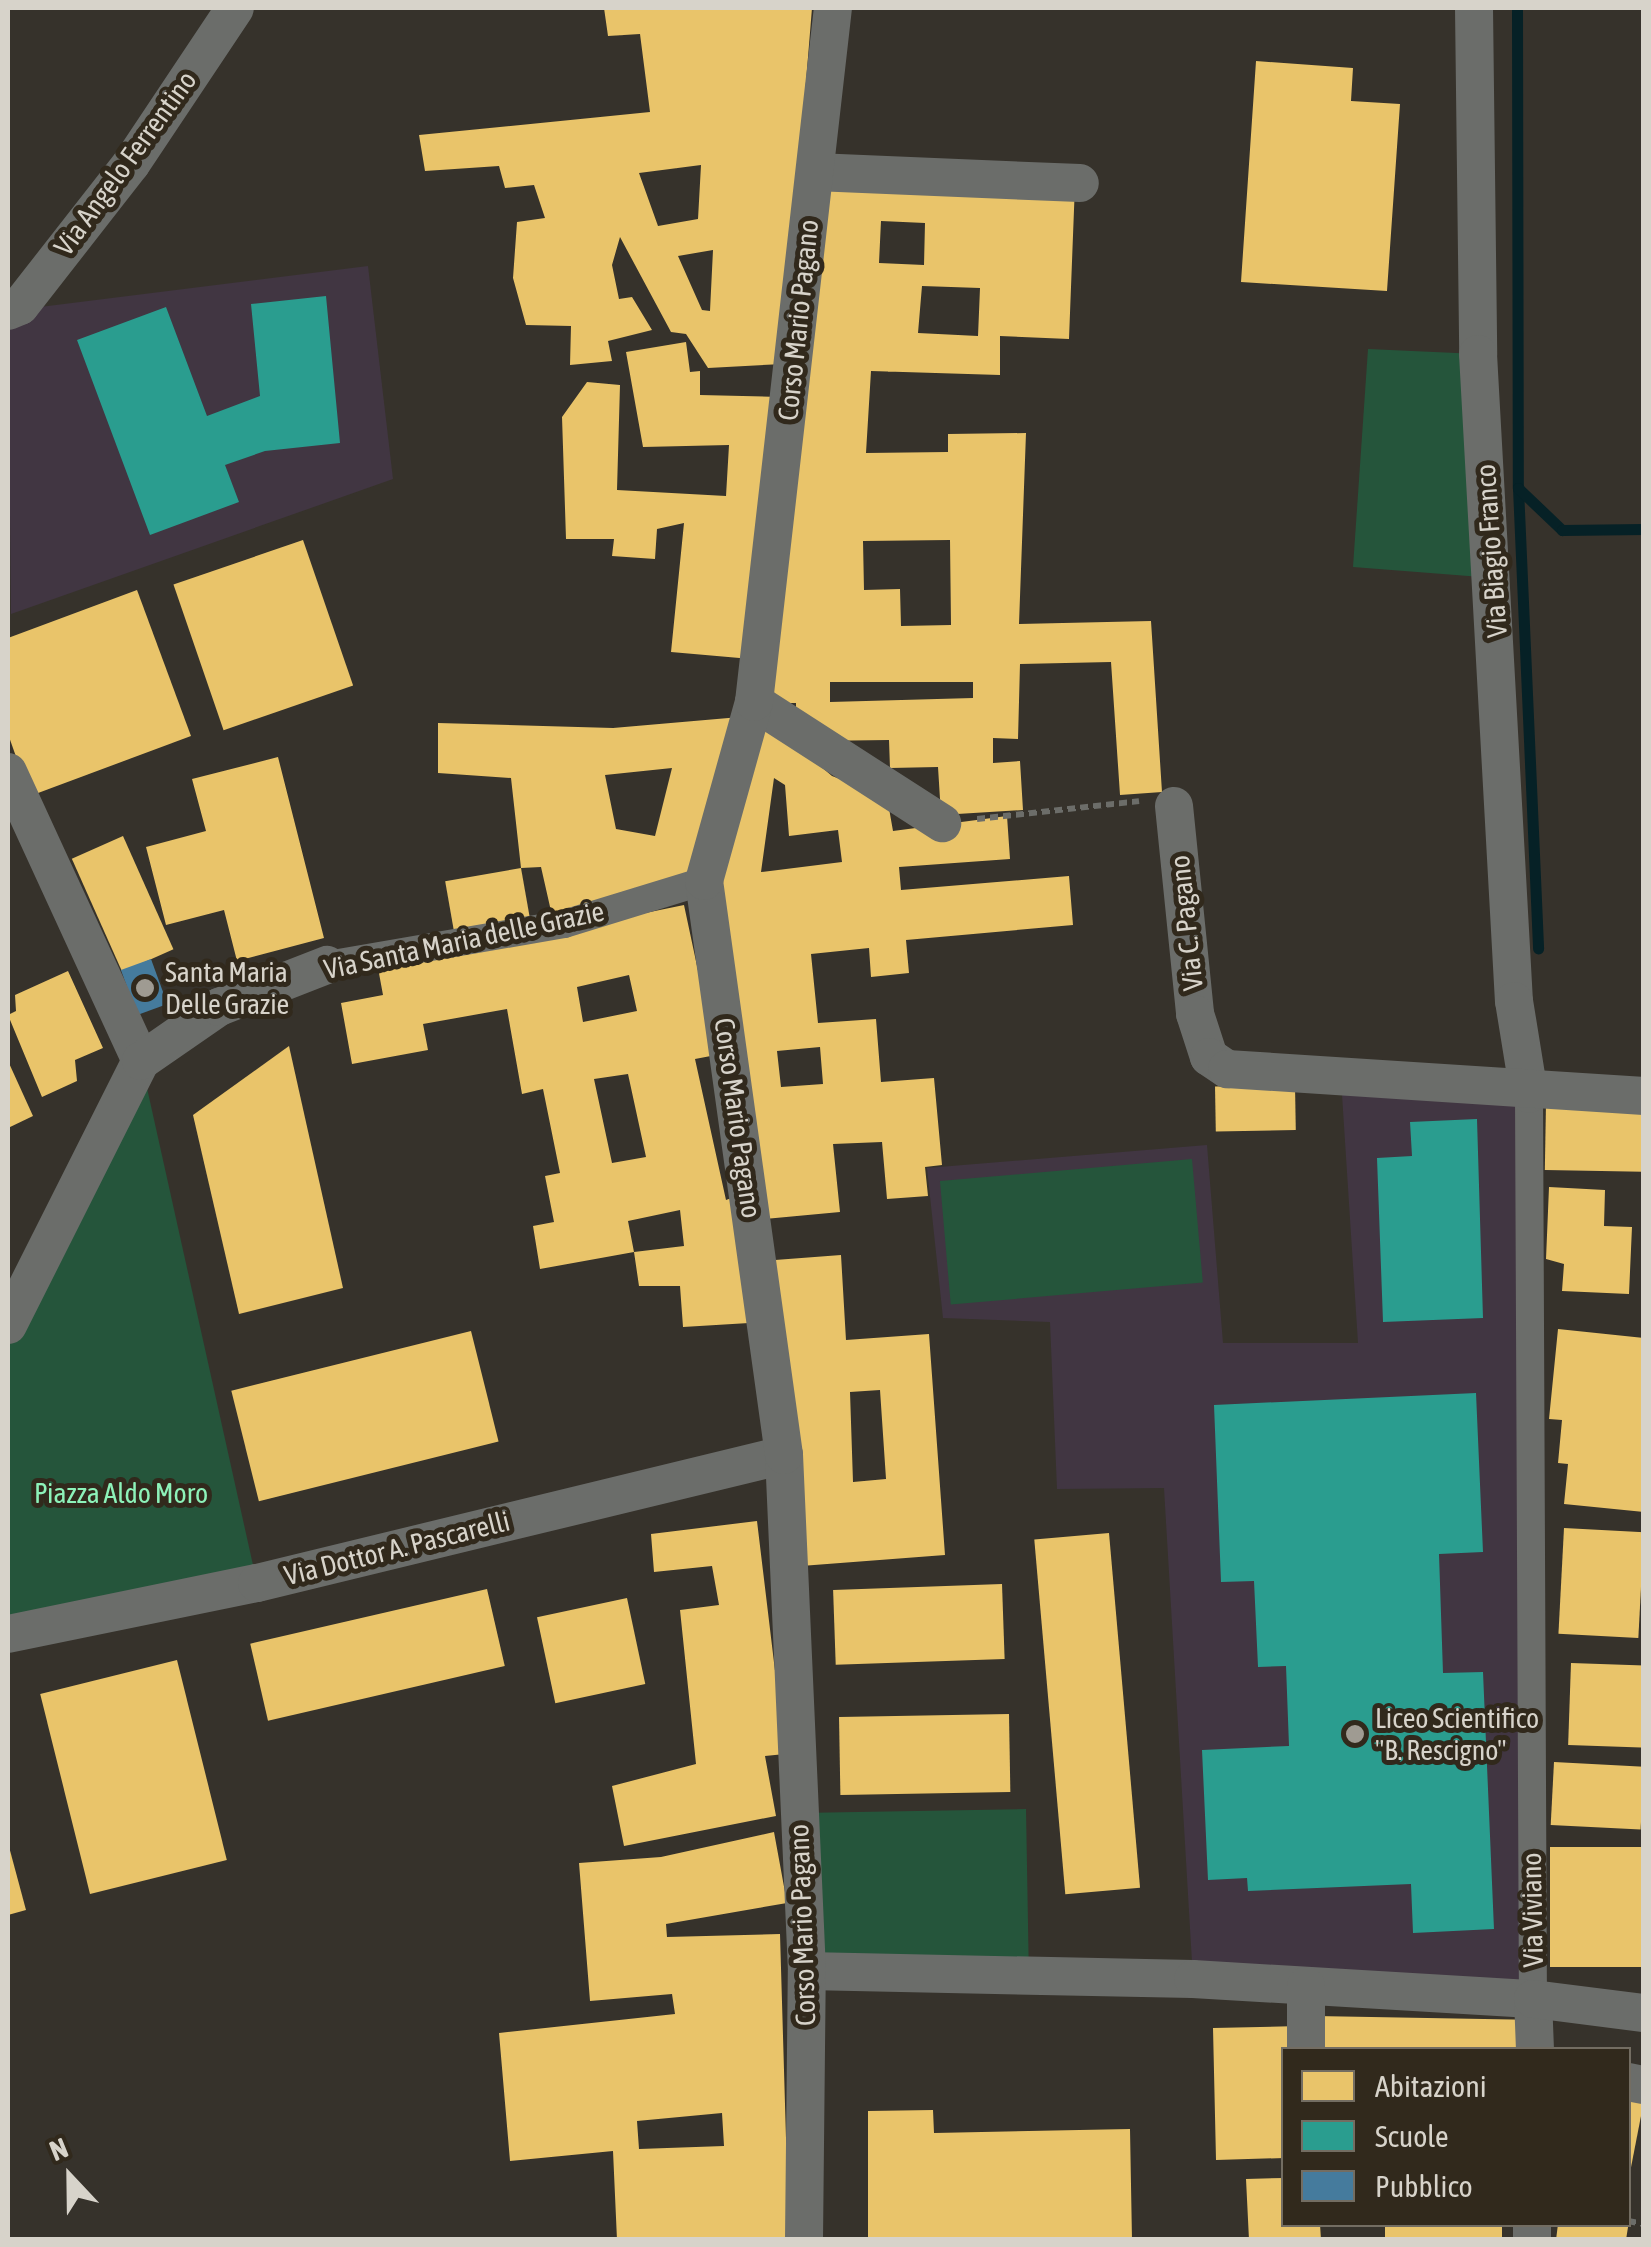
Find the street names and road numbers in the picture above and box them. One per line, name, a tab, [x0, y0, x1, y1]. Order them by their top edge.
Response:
street label: Via Angelo Ferrentino	[47, 64, 203, 262]
street label: Corso Mario Pagano	[771, 218, 825, 422]
street label: Via Biagio Franco	[1468, 463, 1514, 639]
street label: Via C. Pagano	[1162, 854, 1210, 992]
street label: Via Santa Maria delle Grazie	[321, 894, 607, 986]
street label: Corso Mario Pagano	[707, 1016, 769, 1220]
street label: Via Dottor A. Pascarelli	[281, 1504, 513, 1592]
street label: Corso Mario Pagano	[782, 1824, 822, 2026]
street label: Via Viviano	[1514, 1852, 1550, 1968]

